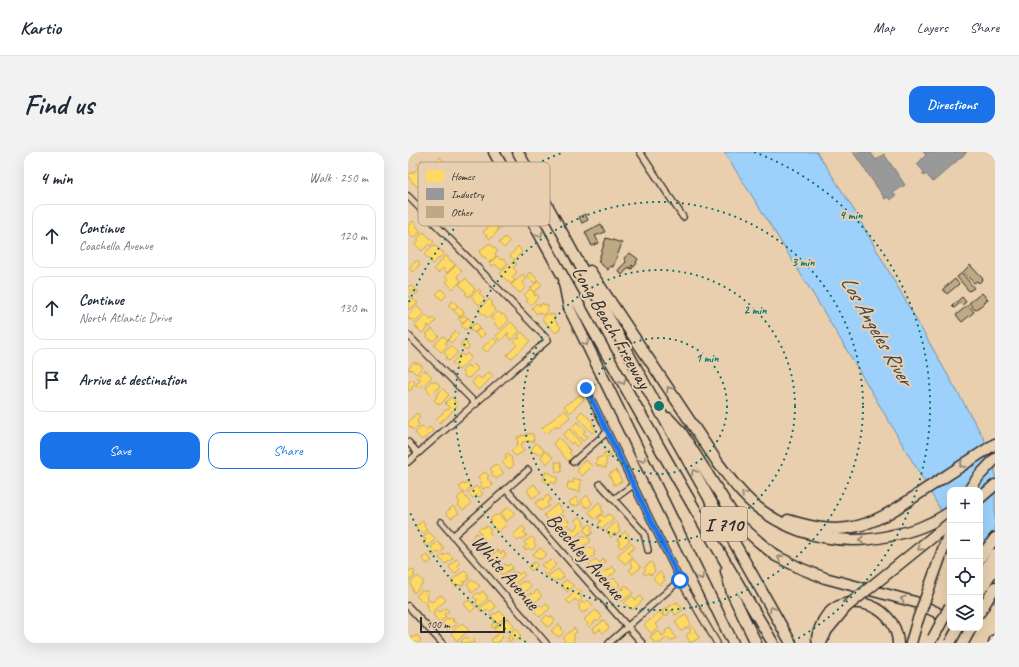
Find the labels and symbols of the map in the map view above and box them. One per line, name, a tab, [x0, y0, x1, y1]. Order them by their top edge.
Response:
legend	[418, 162, 550, 226]
text: Homes	[451, 169, 476, 183]
text: Industry	[451, 187, 485, 201]
text: Other	[451, 205, 474, 219]
text: 4 min	[840, 207, 863, 223]
one-way arrow	[535, 231, 542, 238]
text: 3 min	[792, 254, 815, 270]
street label: Long Beach Freeway	[566, 261, 658, 395]
water label: Los Angeles River	[835, 271, 921, 393]
text: 2 min	[744, 302, 767, 318]
one-way arrow	[581, 339, 589, 347]
text: 1 min	[696, 350, 719, 366]
one-way arrow	[619, 378, 626, 385]
route end	[577, 379, 595, 397]
one-way arrow	[667, 386, 674, 393]
centre of rings	[652, 399, 666, 413]
one-way arrow	[638, 456, 646, 463]
one-way arrow	[959, 460, 966, 468]
one-way arrow	[691, 468, 698, 476]
one-way arrow	[741, 491, 749, 499]
road number: I 710	[701, 507, 747, 541]
street label: Beechley Avenue	[541, 508, 631, 606]
street label: White Avenue	[466, 529, 546, 616]
one-way arrow	[858, 536, 864, 545]
one-way arrow	[918, 544, 925, 551]
one-way arrow	[777, 555, 784, 562]
route start	[671, 571, 689, 589]
one-way arrow	[696, 573, 703, 580]
one-way arrow	[900, 595, 907, 604]
one-way arrow	[769, 606, 777, 613]
scale bar	[420, 615, 505, 634]

